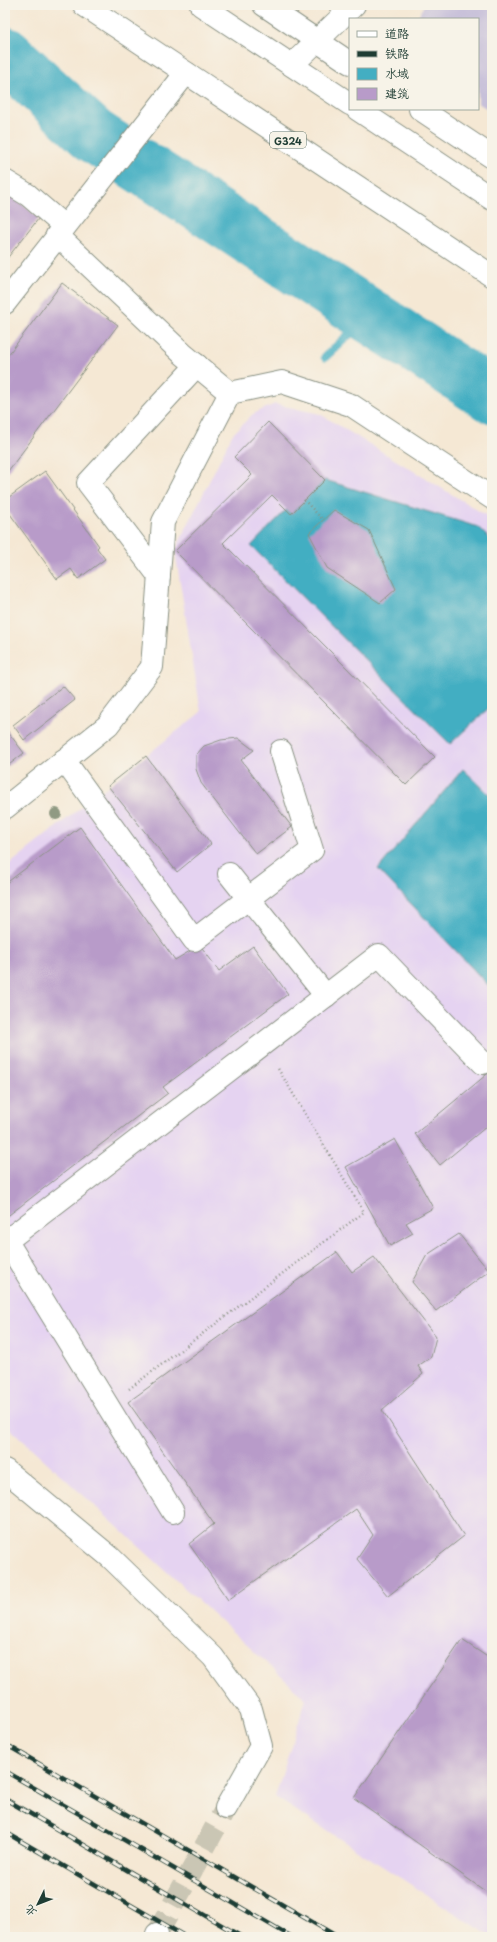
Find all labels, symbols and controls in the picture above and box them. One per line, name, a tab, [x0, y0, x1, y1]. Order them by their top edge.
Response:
legend	[349, 18, 479, 110]
text: 道路	[385, 24, 409, 42]
text: 铁路	[385, 44, 409, 62]
text: 水域	[385, 64, 409, 82]
text: 建筑	[385, 84, 409, 102]
road number: G324	[270, 132, 306, 148]
north arrow	[18, 1884, 58, 1924]
text: 北	[20, 1901, 40, 1921]

